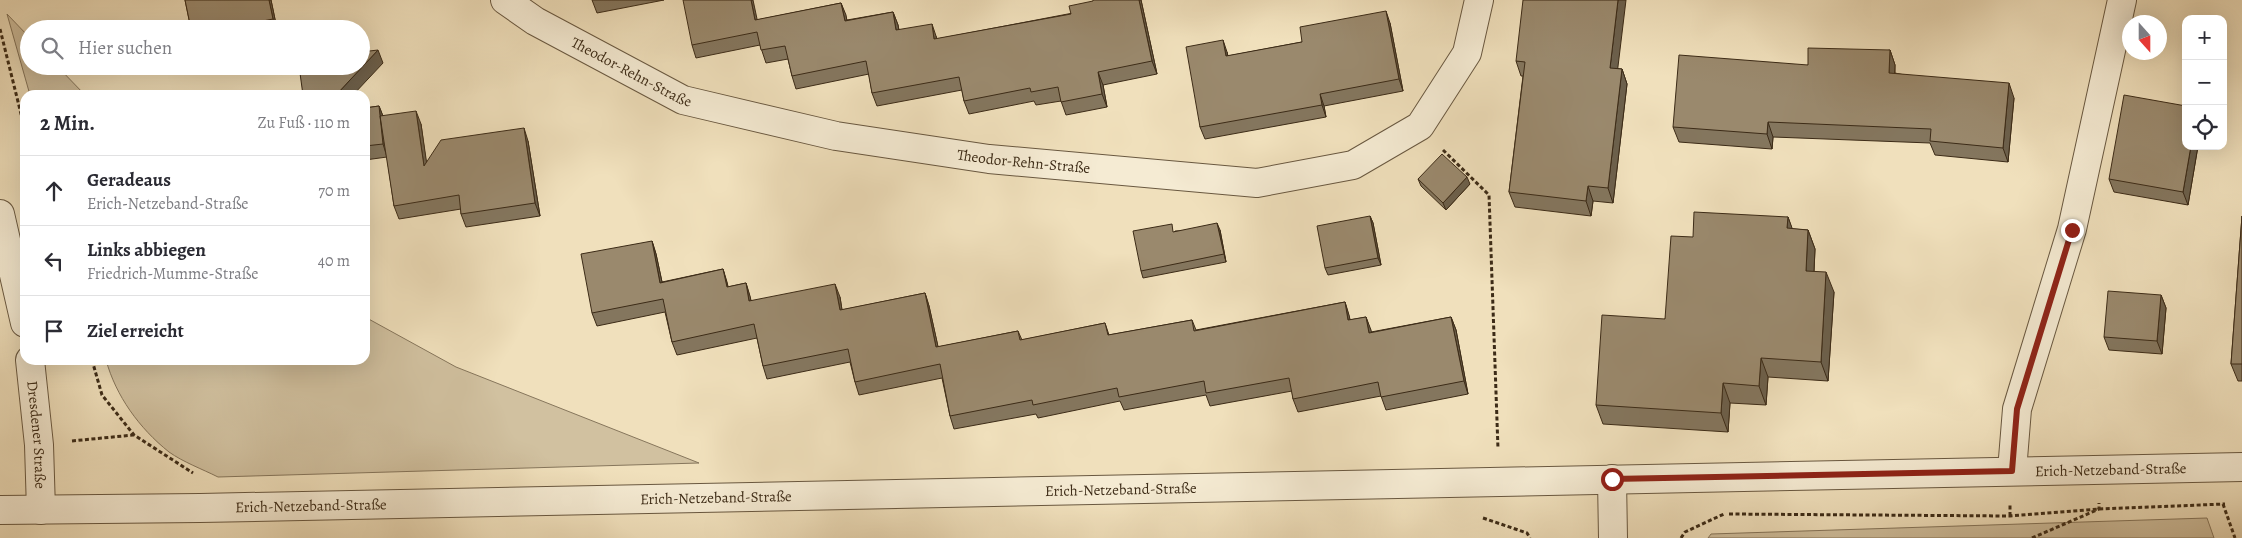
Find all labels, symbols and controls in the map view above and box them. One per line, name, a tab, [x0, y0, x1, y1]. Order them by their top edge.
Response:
north arrow	[2122, 15, 2167, 60]
map controls	[2182, 15, 2227, 150]
button: +	[2182, 15, 2227, 60]
search box	[20, 20, 370, 75]
street label: Theodor-Rehn-Straße	[568, 32, 694, 112]
icon: search	[38, 34, 66, 62]
text: Hier suchen	[78, 35, 172, 61]
button: −	[2182, 60, 2227, 105]
button: locate	[2182, 105, 2227, 150]
text: 2 Min.	[40, 109, 95, 137]
text: Zu Fuß · 110 m	[257, 112, 350, 134]
street label: Theodor-Rehn-Straße	[956, 144, 1091, 178]
text: Geradeaus	[87, 167, 171, 193]
icon: ahead	[40, 177, 68, 205]
text: 70 m	[318, 180, 350, 202]
text: Erich-Netzeband-Straße	[87, 193, 249, 215]
route end	[2061, 219, 2084, 242]
text: Links abbiegen	[87, 237, 206, 263]
icon: left	[40, 247, 68, 275]
text: 40 m	[318, 250, 350, 272]
text: Friedrich-Mumme-Straße	[87, 263, 258, 285]
icon: arrive	[40, 317, 68, 345]
text: Ziel erreicht	[87, 318, 184, 344]
street label: Dresdener Straße	[22, 380, 50, 489]
street label: Erich-Netzeband-Straße	[2035, 458, 2187, 481]
route start	[1601, 468, 1624, 491]
street label: Erich-Netzeband-Straße	[1045, 478, 1197, 501]
street label: Erich-Netzeband-Straße	[640, 486, 792, 509]
street label: Erich-Netzeband-Straße	[235, 494, 387, 517]

